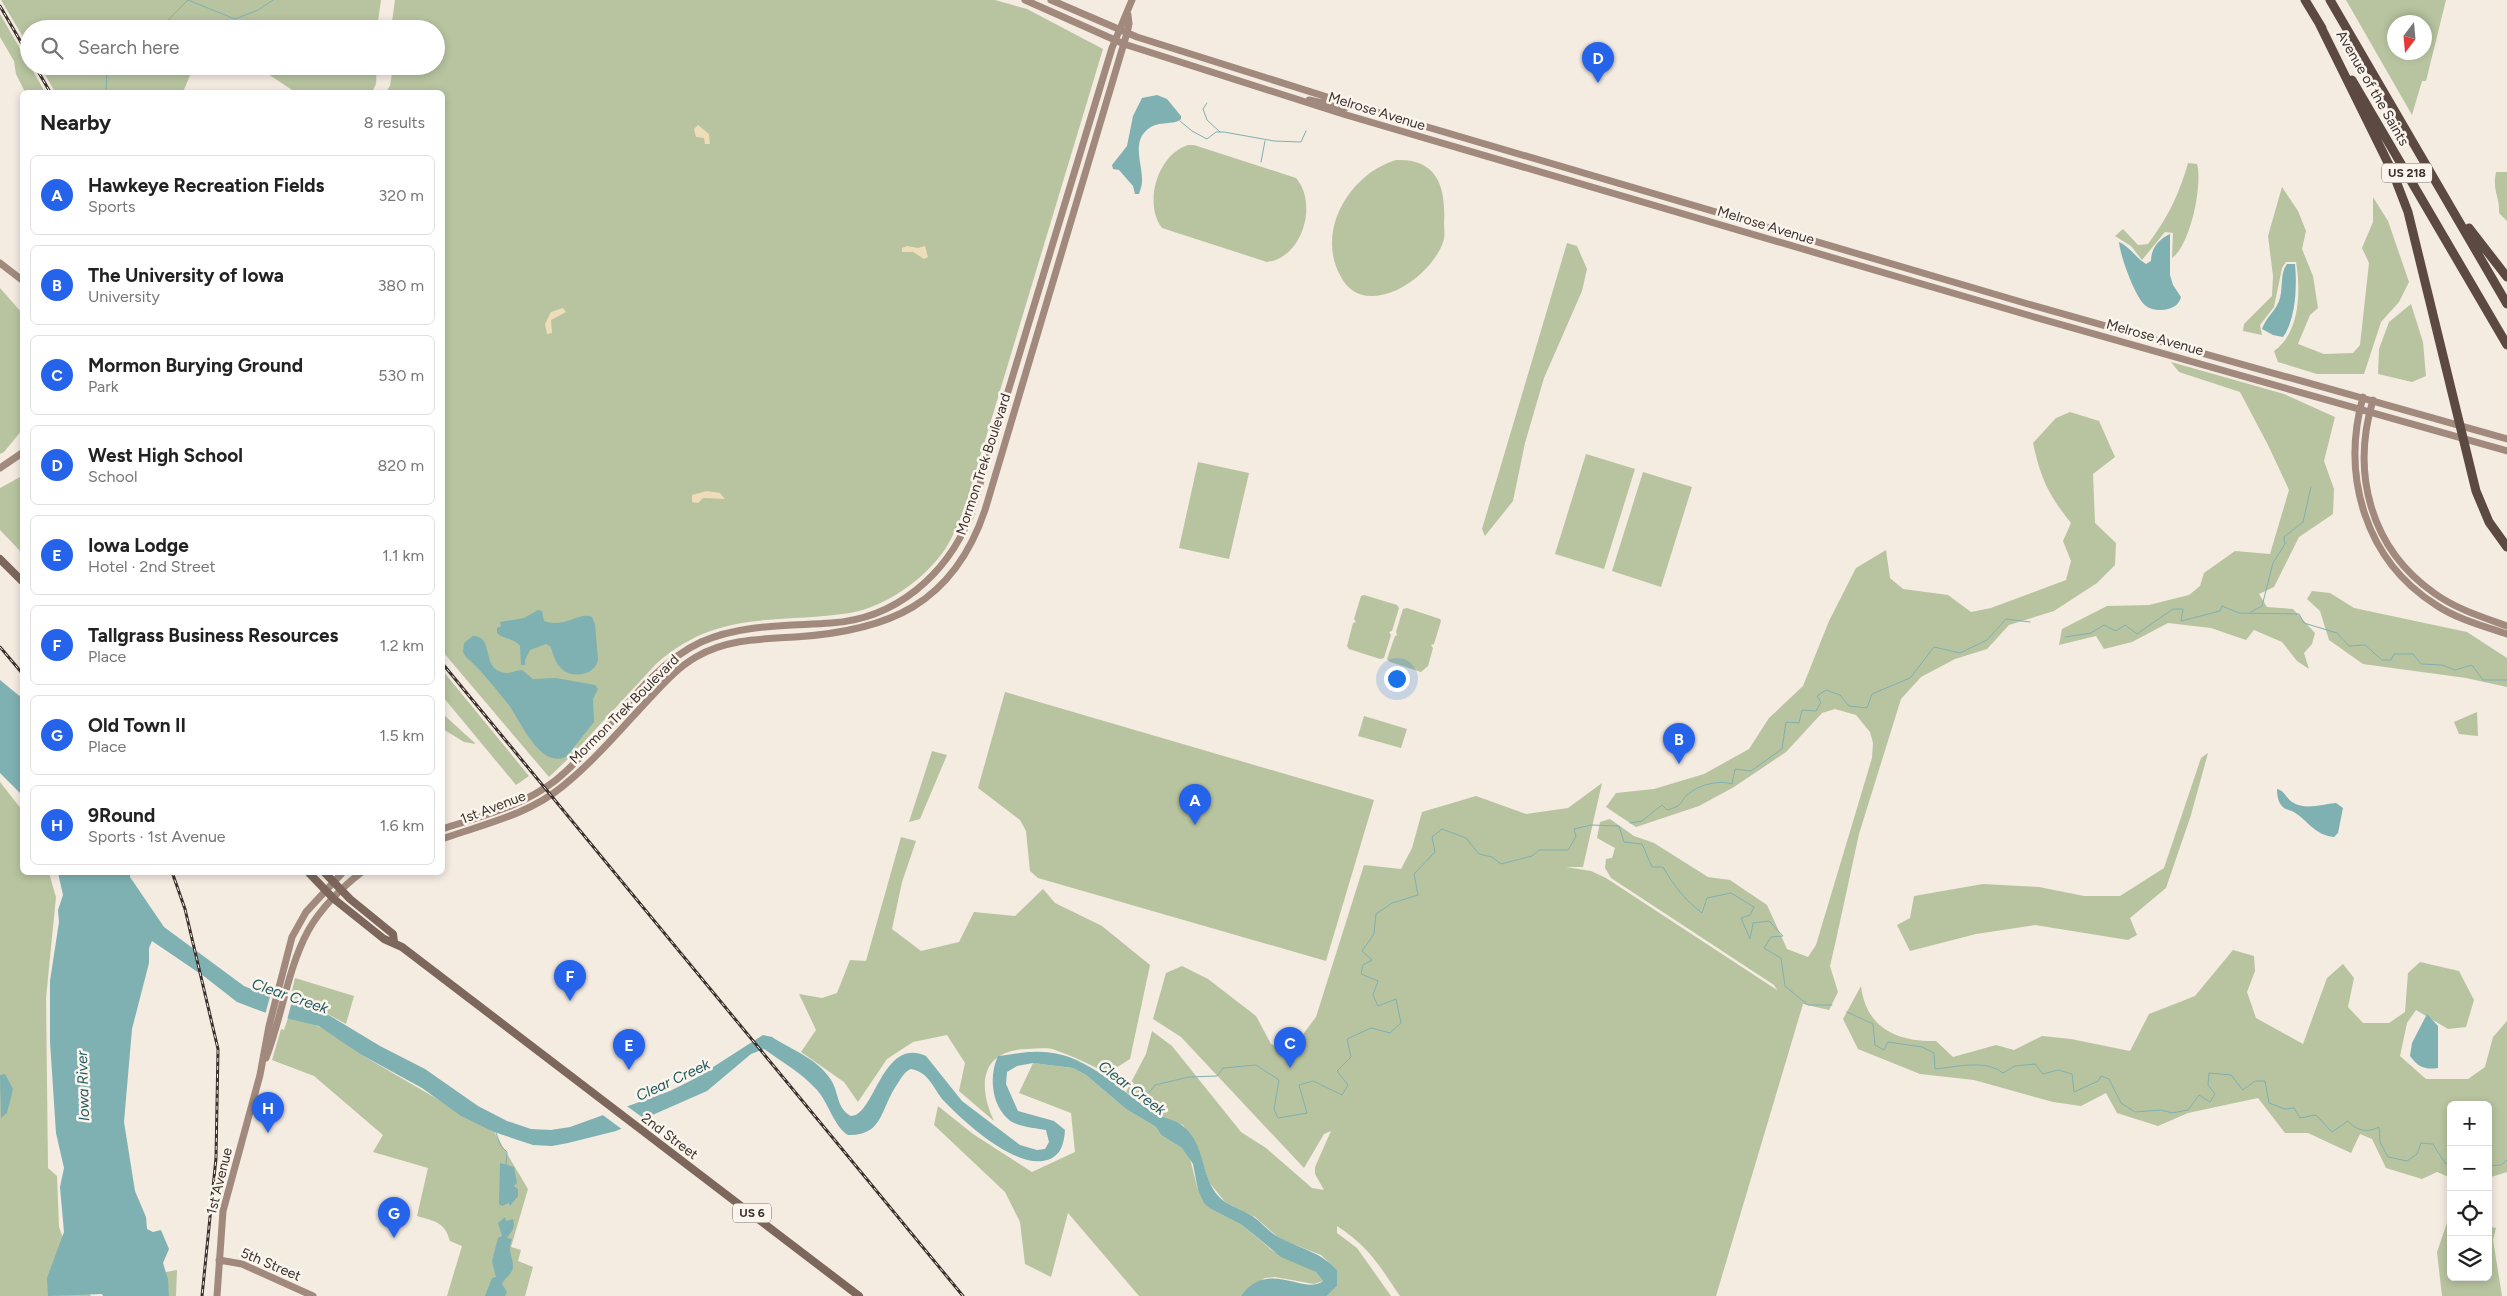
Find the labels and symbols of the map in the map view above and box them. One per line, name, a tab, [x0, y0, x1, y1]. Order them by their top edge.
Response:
north arrow	[2387, 15, 2432, 60]
street label: Avenue of the Saints	[2333, 28, 2413, 149]
pin: D	[1582, 42, 1614, 83]
street label: Melrose Avenue	[1326, 89, 1428, 134]
road number: US 218	[2382, 164, 2432, 182]
street label: Melrose Avenue	[1715, 203, 1817, 248]
street label: Melrose Avenue	[2104, 315, 2206, 360]
street label: Mormon Trek Boulevard	[953, 391, 1014, 537]
street label: Mormon Trek Boulevard	[566, 651, 683, 768]
your location	[1384, 666, 1410, 692]
pin: B	[1663, 723, 1695, 764]
pin: A	[1179, 784, 1211, 825]
street label: 1st Avenue	[458, 787, 528, 828]
pin: F	[554, 960, 586, 1001]
water label: Clear Creek	[249, 975, 331, 1018]
pin: C	[1274, 1027, 1306, 1068]
pin: E	[613, 1029, 645, 1070]
water label: Iowa River	[73, 1050, 93, 1122]
water label: Clear Creek	[633, 1055, 714, 1105]
water label: Clear Creek	[1095, 1057, 1170, 1120]
pin: H	[252, 1092, 284, 1133]
street label: 2nd Street	[638, 1110, 701, 1163]
street label: 1st Avenue	[203, 1146, 236, 1216]
pin: G	[378, 1197, 410, 1238]
road number: US 6	[733, 1204, 771, 1222]
street label: 5th Street	[238, 1244, 303, 1285]

